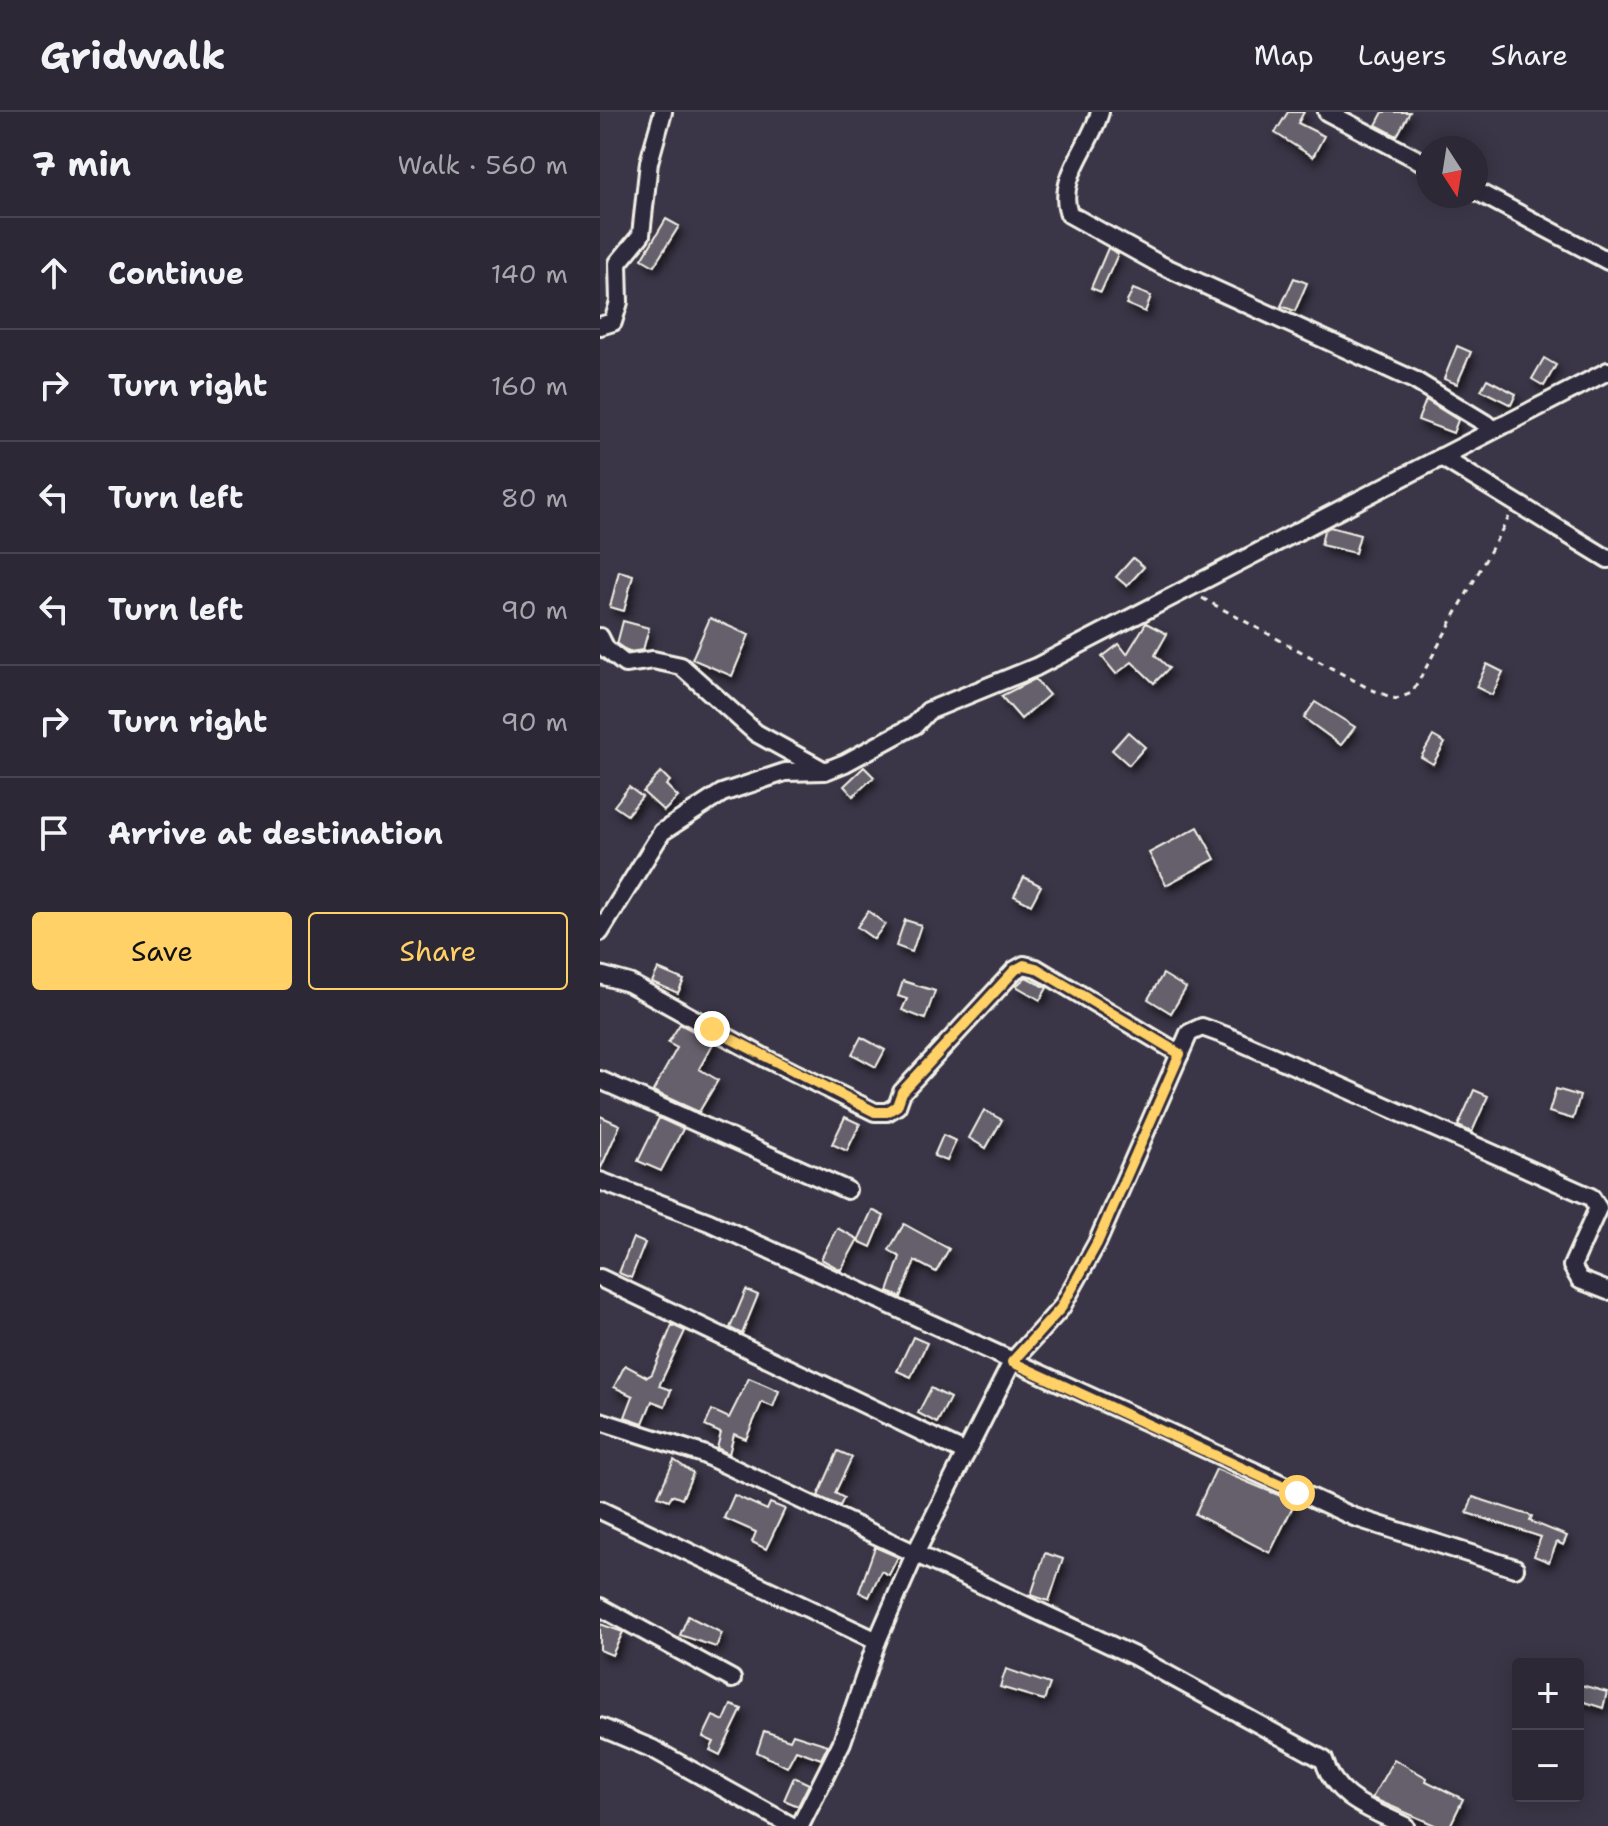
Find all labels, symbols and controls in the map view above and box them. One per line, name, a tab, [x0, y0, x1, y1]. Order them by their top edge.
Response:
text: Gridwalk	[40, 30, 226, 81]
text: Map	[1254, 36, 1314, 74]
text: Layers	[1358, 36, 1447, 74]
text: Share	[1491, 36, 1568, 74]
north arrow	[1416, 136, 1488, 208]
text: 7 min	[32, 141, 131, 187]
text: Walk · 560 m	[398, 147, 568, 182]
icon: ahead	[32, 251, 76, 295]
text: Continue	[108, 253, 244, 294]
text: 140 m	[491, 256, 568, 291]
icon: right	[32, 363, 76, 407]
text: Turn right	[108, 365, 267, 406]
text: 160 m	[491, 368, 568, 403]
icon: left	[32, 475, 76, 519]
text: Turn left	[108, 477, 243, 518]
text: 80 m	[501, 480, 568, 515]
icon: left	[32, 587, 76, 631]
text: Turn left	[108, 589, 243, 630]
text: 90 m	[501, 592, 568, 627]
icon: right	[32, 699, 76, 743]
text: Turn right	[108, 701, 267, 742]
text: 90 m	[501, 704, 568, 739]
icon: arrive	[32, 811, 76, 855]
text: Arrive at destination	[108, 813, 443, 854]
button: Save	[32, 912, 292, 990]
button: Share	[308, 912, 568, 990]
route end	[694, 1011, 730, 1047]
route start	[1279, 1475, 1315, 1511]
map controls	[1512, 1658, 1584, 1802]
button: +	[1512, 1658, 1584, 1730]
button: −	[1512, 1730, 1584, 1802]

